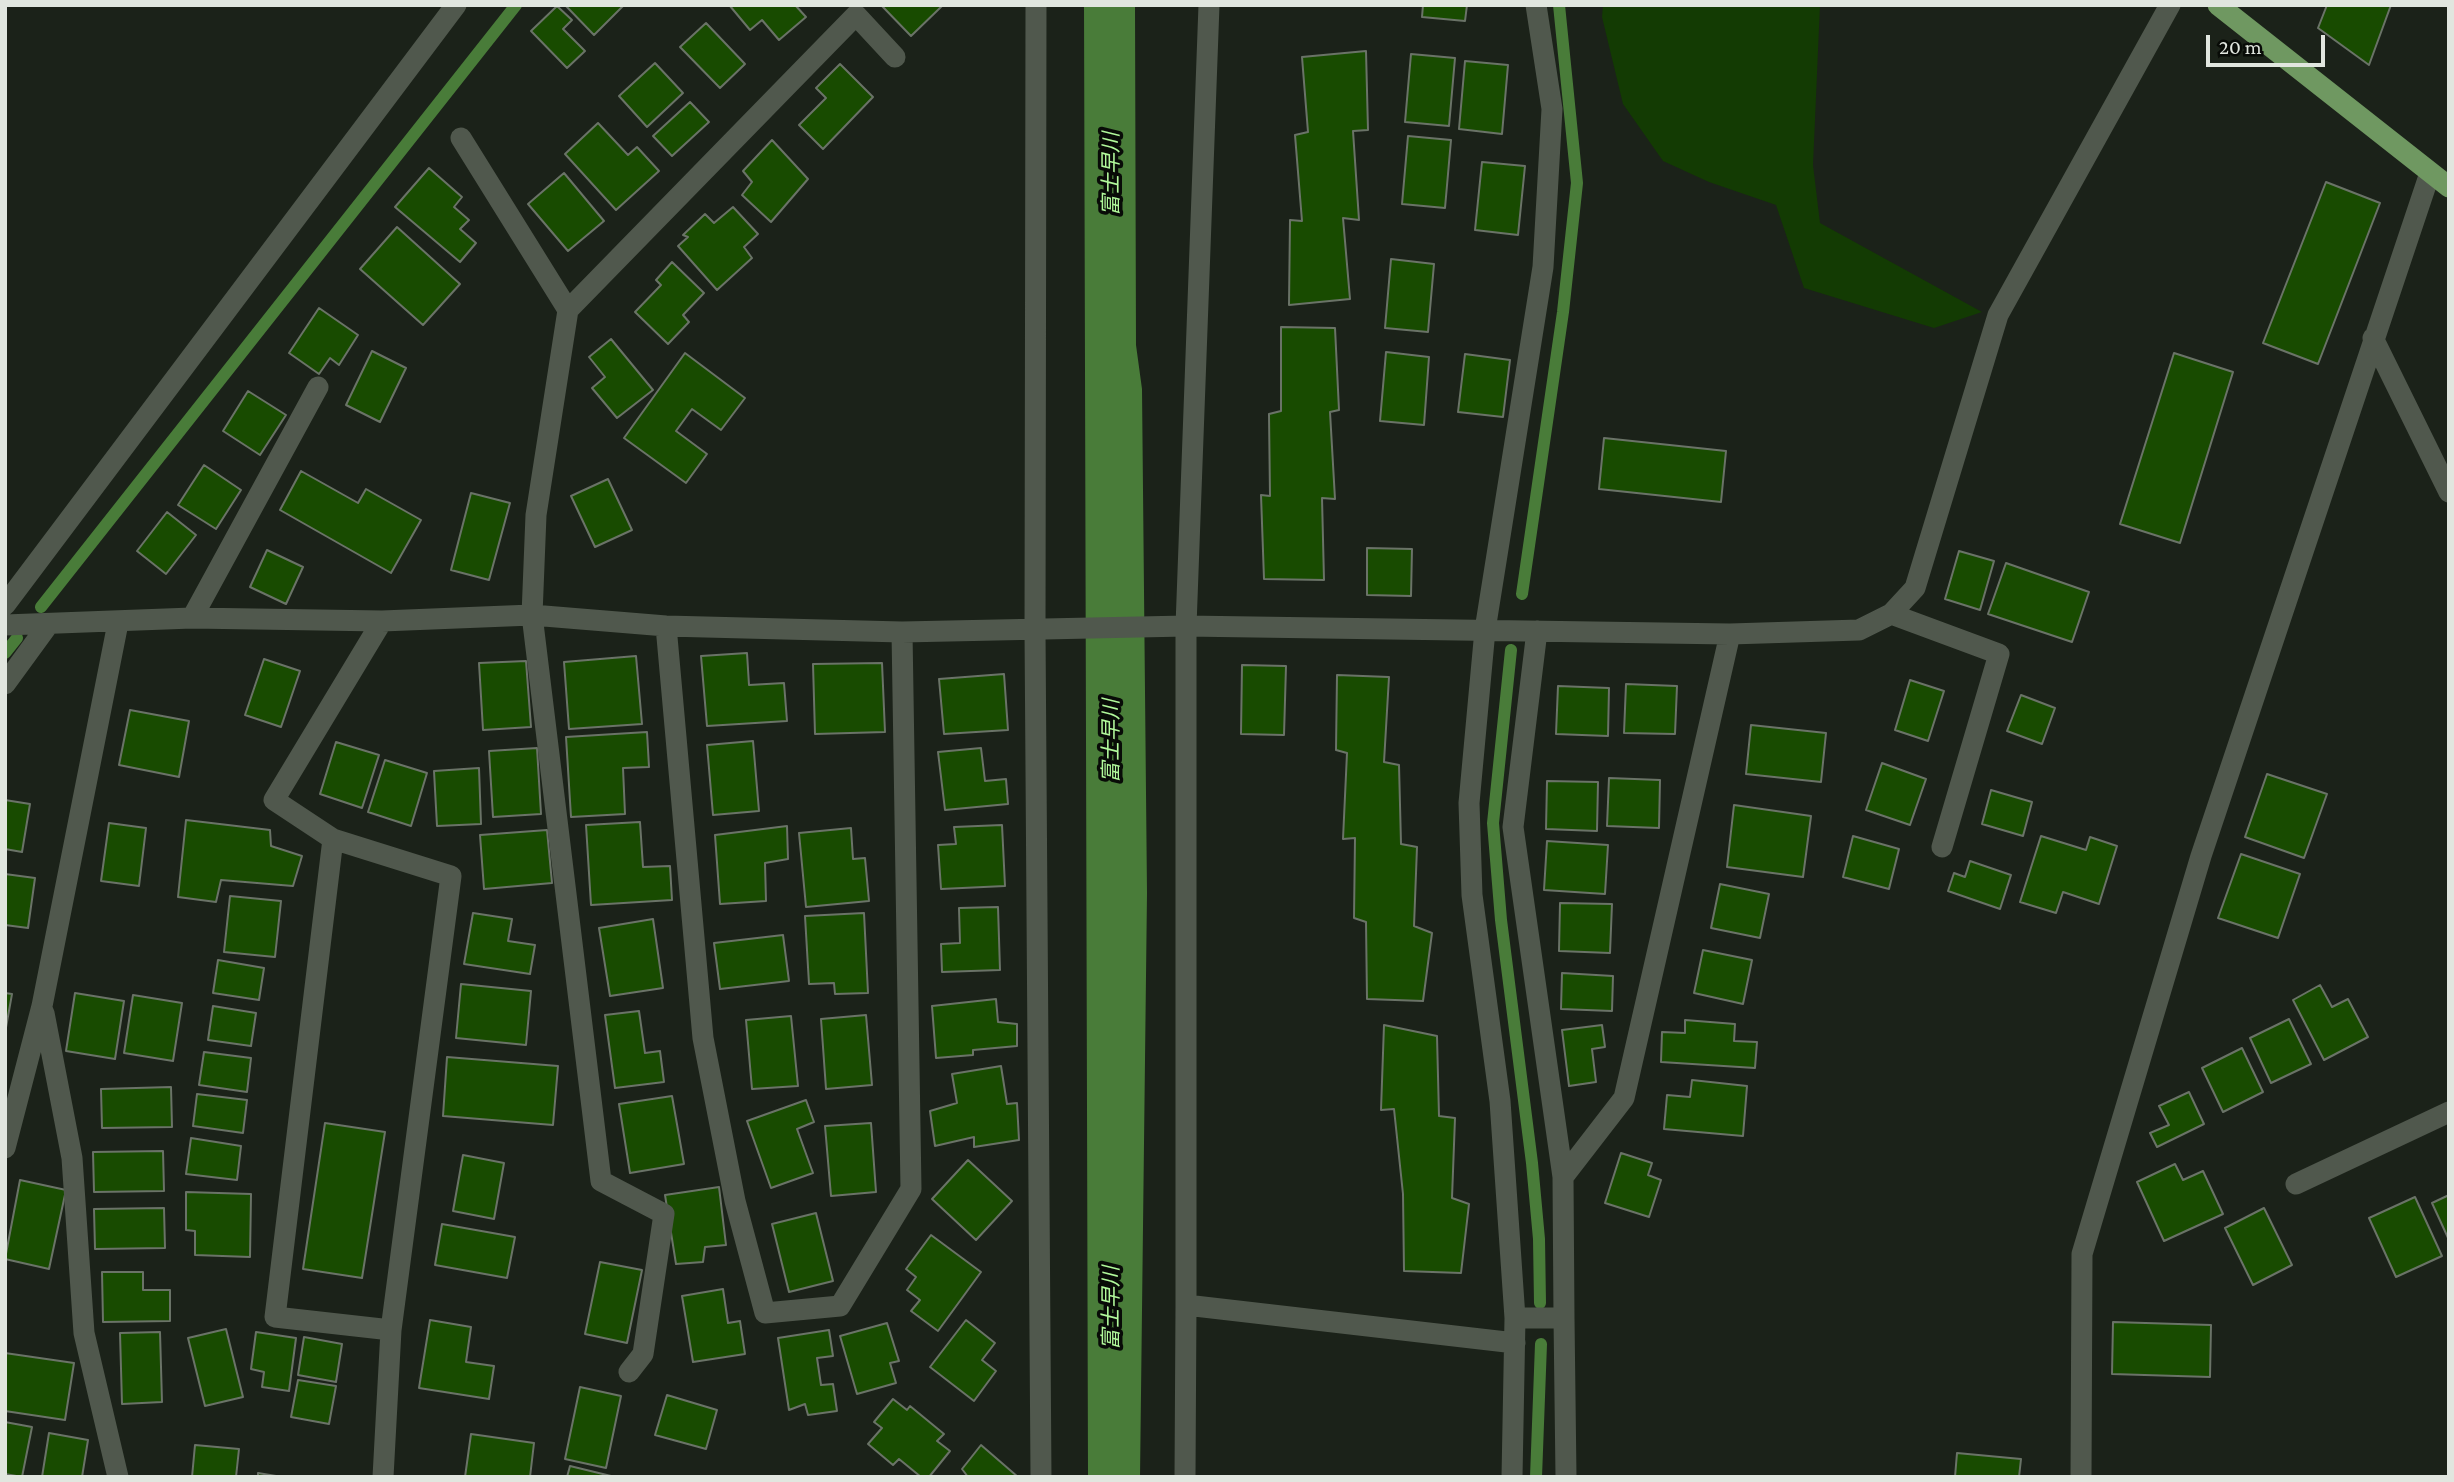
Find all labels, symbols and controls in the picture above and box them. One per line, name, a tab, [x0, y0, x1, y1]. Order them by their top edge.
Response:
scale bar	[2209, 21, 2328, 65]
text: 20 m	[2219, 35, 2262, 59]
water label: 富士早川	[1099, 132, 1125, 216]
water label: 富士早川	[1099, 699, 1125, 783]
water label: 富士早川	[1099, 1266, 1125, 1350]

